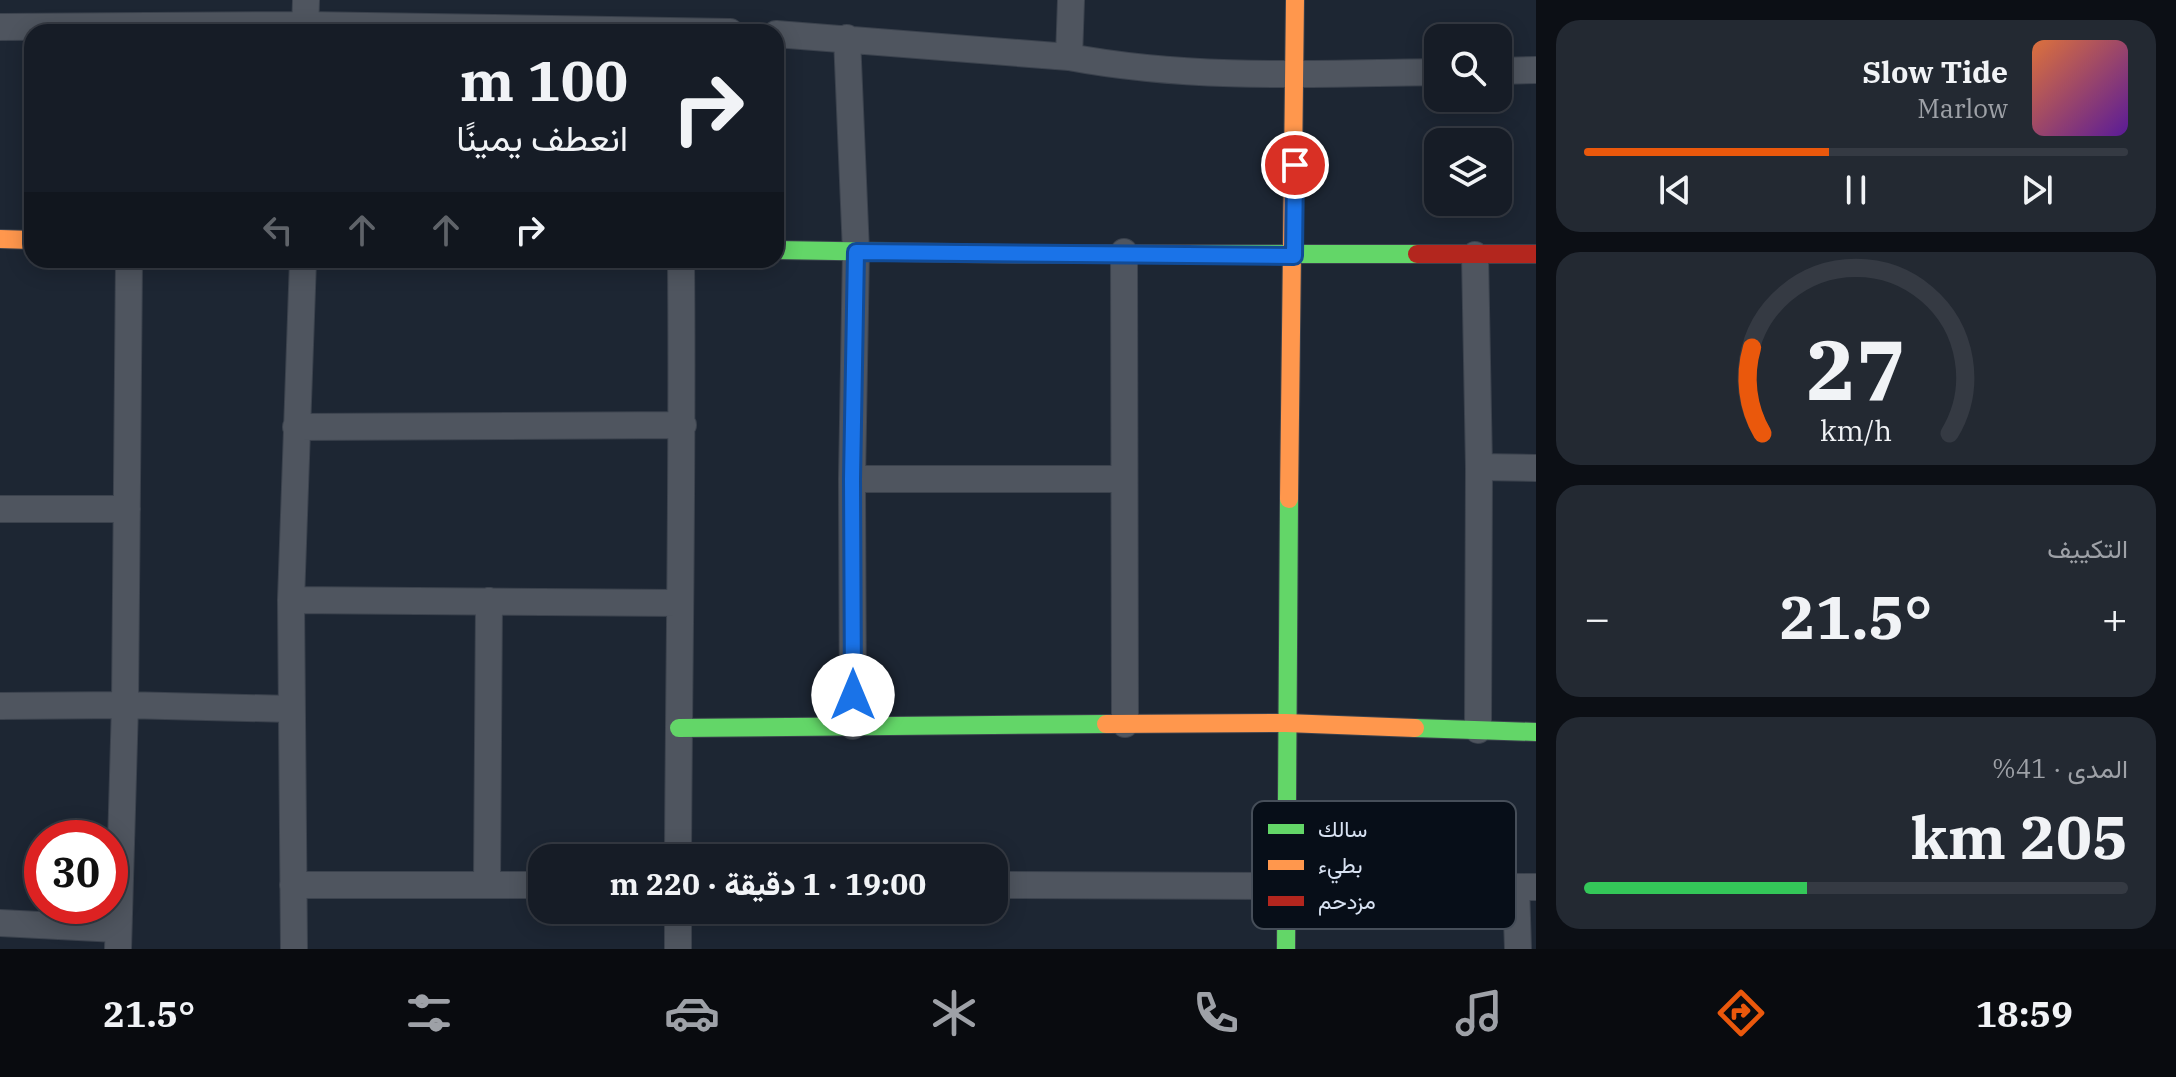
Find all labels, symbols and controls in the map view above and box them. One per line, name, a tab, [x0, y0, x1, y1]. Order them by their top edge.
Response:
map controls	[1424, 24, 1512, 216]
button: search	[1424, 24, 1512, 112]
text: 100 m	[460, 44, 628, 116]
text: Slow Tide	[1862, 52, 2008, 91]
icon: right	[656, 56, 760, 160]
text: Marlow	[1917, 91, 2008, 125]
text: انعطف يمينًا	[456, 114, 628, 161]
button: layers	[1424, 128, 1512, 216]
pin	[1261, 131, 1329, 199]
icon: arrive	[1273, 143, 1317, 187]
icon: previous	[1653, 168, 1697, 212]
icon: pause	[1834, 168, 1878, 212]
icon: next	[2015, 168, 2059, 212]
icon: left	[256, 208, 300, 252]
icon: ahead	[340, 208, 384, 252]
icon: ahead	[424, 208, 468, 252]
icon: right	[508, 208, 552, 252]
text: 27	[1806, 315, 1906, 423]
text: km/h	[1820, 413, 1892, 450]
text: التكييف	[2047, 531, 2128, 565]
text: 21.5°	[1779, 577, 1933, 656]
text: −	[1584, 589, 1610, 646]
text: +	[2102, 589, 2128, 646]
position arrow	[811, 653, 895, 737]
text: المدى · 41%	[1992, 751, 2128, 785]
text: 205 km	[1910, 797, 2128, 876]
legend	[1252, 801, 1516, 929]
text: سالك	[1318, 814, 1367, 843]
speed limit sign: 30	[24, 820, 128, 924]
text: بطيء	[1318, 850, 1363, 884]
text: 19:00 · 1 دقيقة · 220 m	[610, 864, 926, 903]
text: مزدحم	[1318, 886, 1376, 916]
icon: filters	[401, 985, 457, 1041]
icon: car	[664, 985, 720, 1041]
icon: climate	[926, 985, 982, 1041]
icon: phone	[1188, 985, 1244, 1041]
icon: music	[1451, 985, 1507, 1041]
icon: directions	[1713, 985, 1769, 1041]
text: 21.5°	[103, 990, 195, 1037]
text: 18:59	[1976, 990, 2073, 1037]

